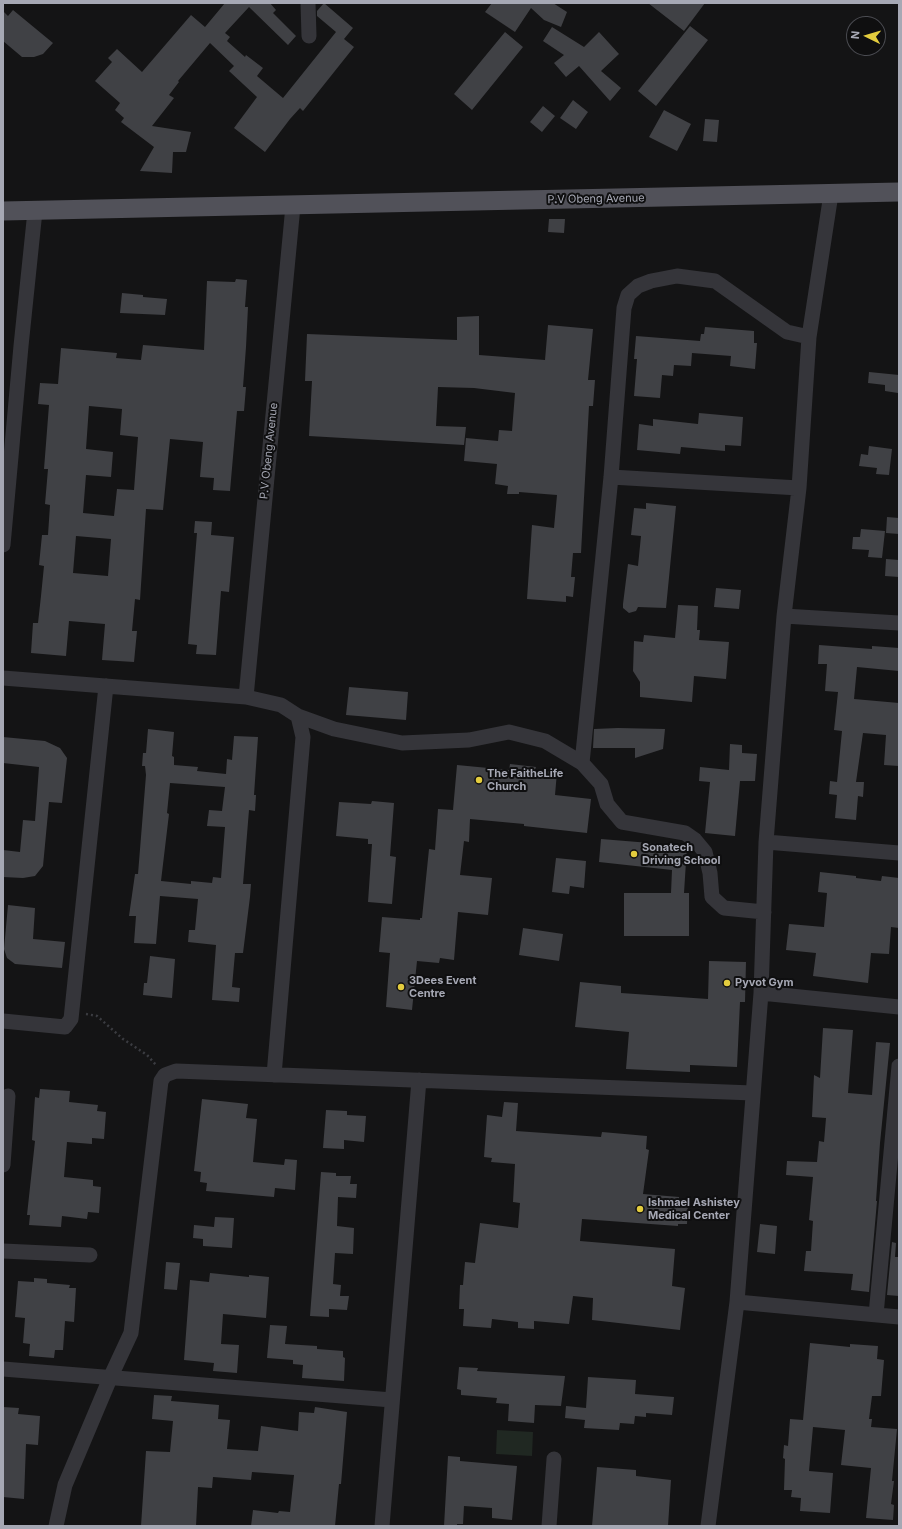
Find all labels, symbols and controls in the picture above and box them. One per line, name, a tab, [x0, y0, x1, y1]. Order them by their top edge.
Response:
north arrow	[846, 16, 886, 56]
text: N	[848, 30, 862, 40]
street label: P.V Obeng Avenue	[547, 192, 645, 206]
street label: P.V Obeng Avenue	[257, 402, 281, 500]
place label: The FaitheLife Church	[487, 767, 563, 793]
marker: The FaitheLife Church	[474, 775, 484, 785]
place label: Sonatech Driving School	[642, 841, 720, 867]
marker: Sonatech Driving School	[629, 849, 639, 859]
place label: 3Dees Event Centre	[409, 974, 476, 1000]
place label: Pyvot Gym	[735, 976, 793, 990]
marker: Pyvot Gym	[722, 978, 732, 988]
marker: 3Dees Event Centre	[396, 982, 406, 992]
place label: Ishmael Ashistey Medical Center	[648, 1196, 740, 1222]
marker: Ishmael Ashistey Medical Center	[635, 1204, 645, 1214]

